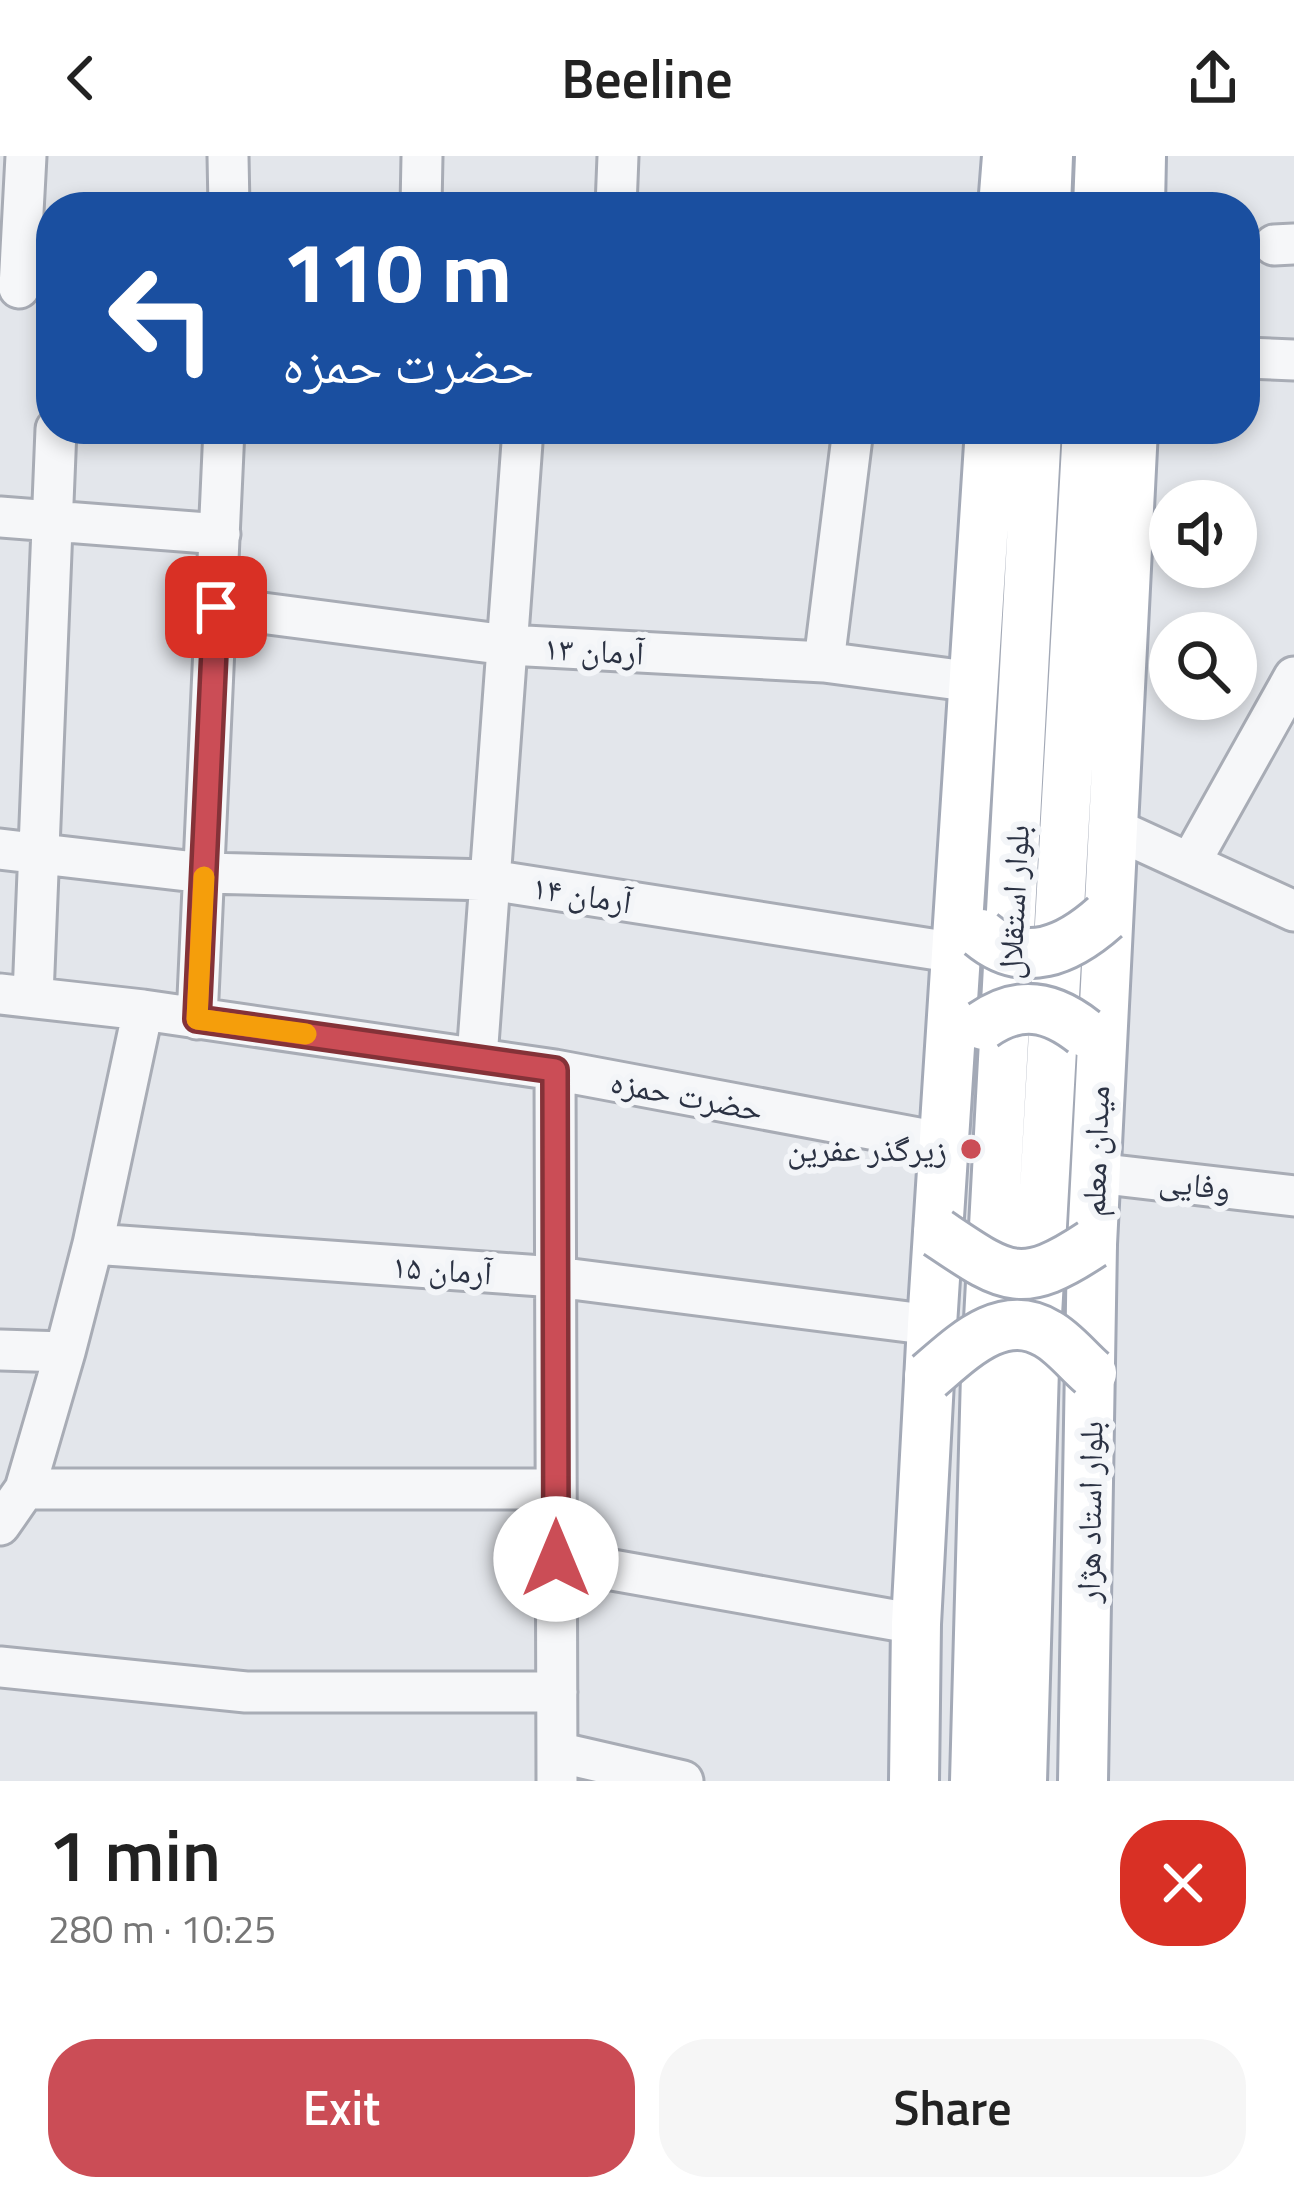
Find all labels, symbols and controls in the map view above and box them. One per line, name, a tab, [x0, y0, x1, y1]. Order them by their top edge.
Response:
text: Beeline	[561, 37, 733, 119]
icon: back	[48, 45, 114, 111]
icon: share	[1180, 45, 1246, 111]
text: 110 m	[282, 207, 512, 335]
icon: left	[84, 240, 240, 396]
text: حضرت حمزه	[282, 322, 534, 404]
map controls	[1149, 480, 1257, 720]
button: sound	[1149, 480, 1257, 588]
pin	[165, 556, 267, 658]
icon: arrive	[183, 574, 249, 640]
button: search	[1149, 612, 1257, 720]
street label: آرمان ۱۳	[543, 622, 647, 678]
street label: بلوار استقلال	[984, 824, 1042, 980]
street label: آرمان ۱۴	[529, 861, 637, 927]
street label: حضرت حمزه	[607, 1056, 767, 1134]
street label: میدان معلم	[1068, 1085, 1122, 1217]
place label: زیرگذر عفرین	[787, 1124, 947, 1174]
marker: زیرگذر عفرین	[958, 1136, 984, 1162]
street label: وفایی	[1156, 1155, 1234, 1213]
street label: آرمان ۱۵	[390, 1241, 495, 1298]
street label: بلوار استاد هژار	[1062, 1421, 1116, 1604]
position arrow	[493, 1496, 619, 1622]
text: 1 min	[48, 1799, 221, 1909]
button: close	[1120, 1820, 1246, 1946]
text: 280 m · 10:25	[48, 1899, 276, 1958]
button: Exit	[48, 2039, 635, 2177]
button: Share	[659, 2039, 1246, 2177]

